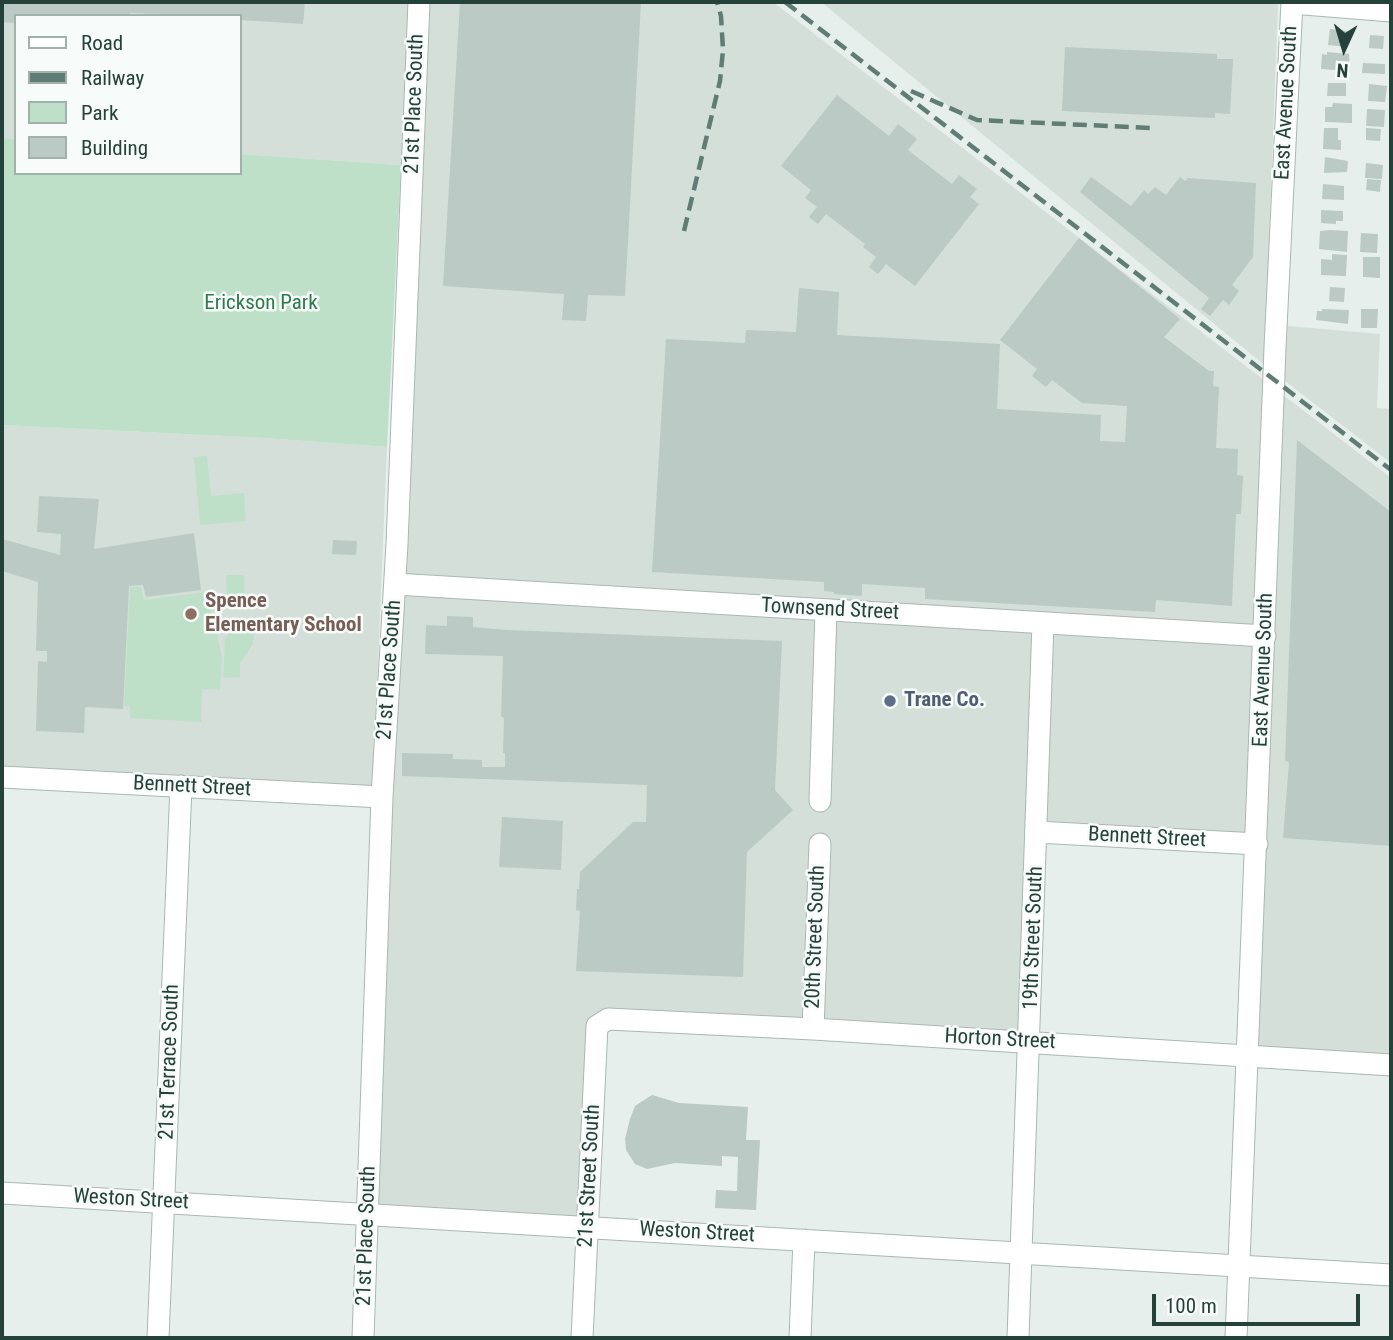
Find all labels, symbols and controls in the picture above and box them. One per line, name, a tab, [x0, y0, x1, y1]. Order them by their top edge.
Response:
legend	[14, 14, 242, 175]
north arrow	[1309, 14, 1379, 84]
street label: East Avenue South	[1270, 25, 1304, 181]
text: Road	[81, 31, 123, 55]
street label: 21st Place South	[400, 34, 430, 174]
text: N	[1336, 59, 1349, 82]
text: Railway	[81, 66, 144, 90]
text: Park	[81, 101, 118, 125]
text: Building	[81, 136, 148, 160]
park label: Erickson Park	[204, 291, 318, 317]
place label: Spence Elementary School	[205, 589, 362, 639]
street label: East Avenue South	[1249, 592, 1279, 748]
street label: Townsend Street	[760, 594, 900, 626]
street label: 21st Place South	[373, 599, 407, 741]
marker: Spence Elementary School	[183, 606, 199, 622]
place label: Trane Co.	[904, 688, 985, 714]
marker: Trane Co.	[882, 693, 898, 709]
street label: Bennett Street	[132, 771, 252, 803]
street label: Bennett Street	[1087, 822, 1207, 854]
street label: 20th Street South	[801, 865, 831, 1009]
street label: 19th Street South	[1019, 866, 1049, 1010]
street label: 21st Terrace South	[155, 984, 185, 1140]
street label: Horton Street	[944, 1025, 1056, 1055]
street label: 21st Street South	[574, 1104, 606, 1248]
street label: 21st Place South	[352, 1166, 382, 1306]
street label: Weston Street	[72, 1184, 190, 1216]
street label: Weston Street	[638, 1217, 756, 1249]
scale bar	[1155, 1280, 1363, 1324]
text: 100 m	[1165, 1294, 1217, 1318]

